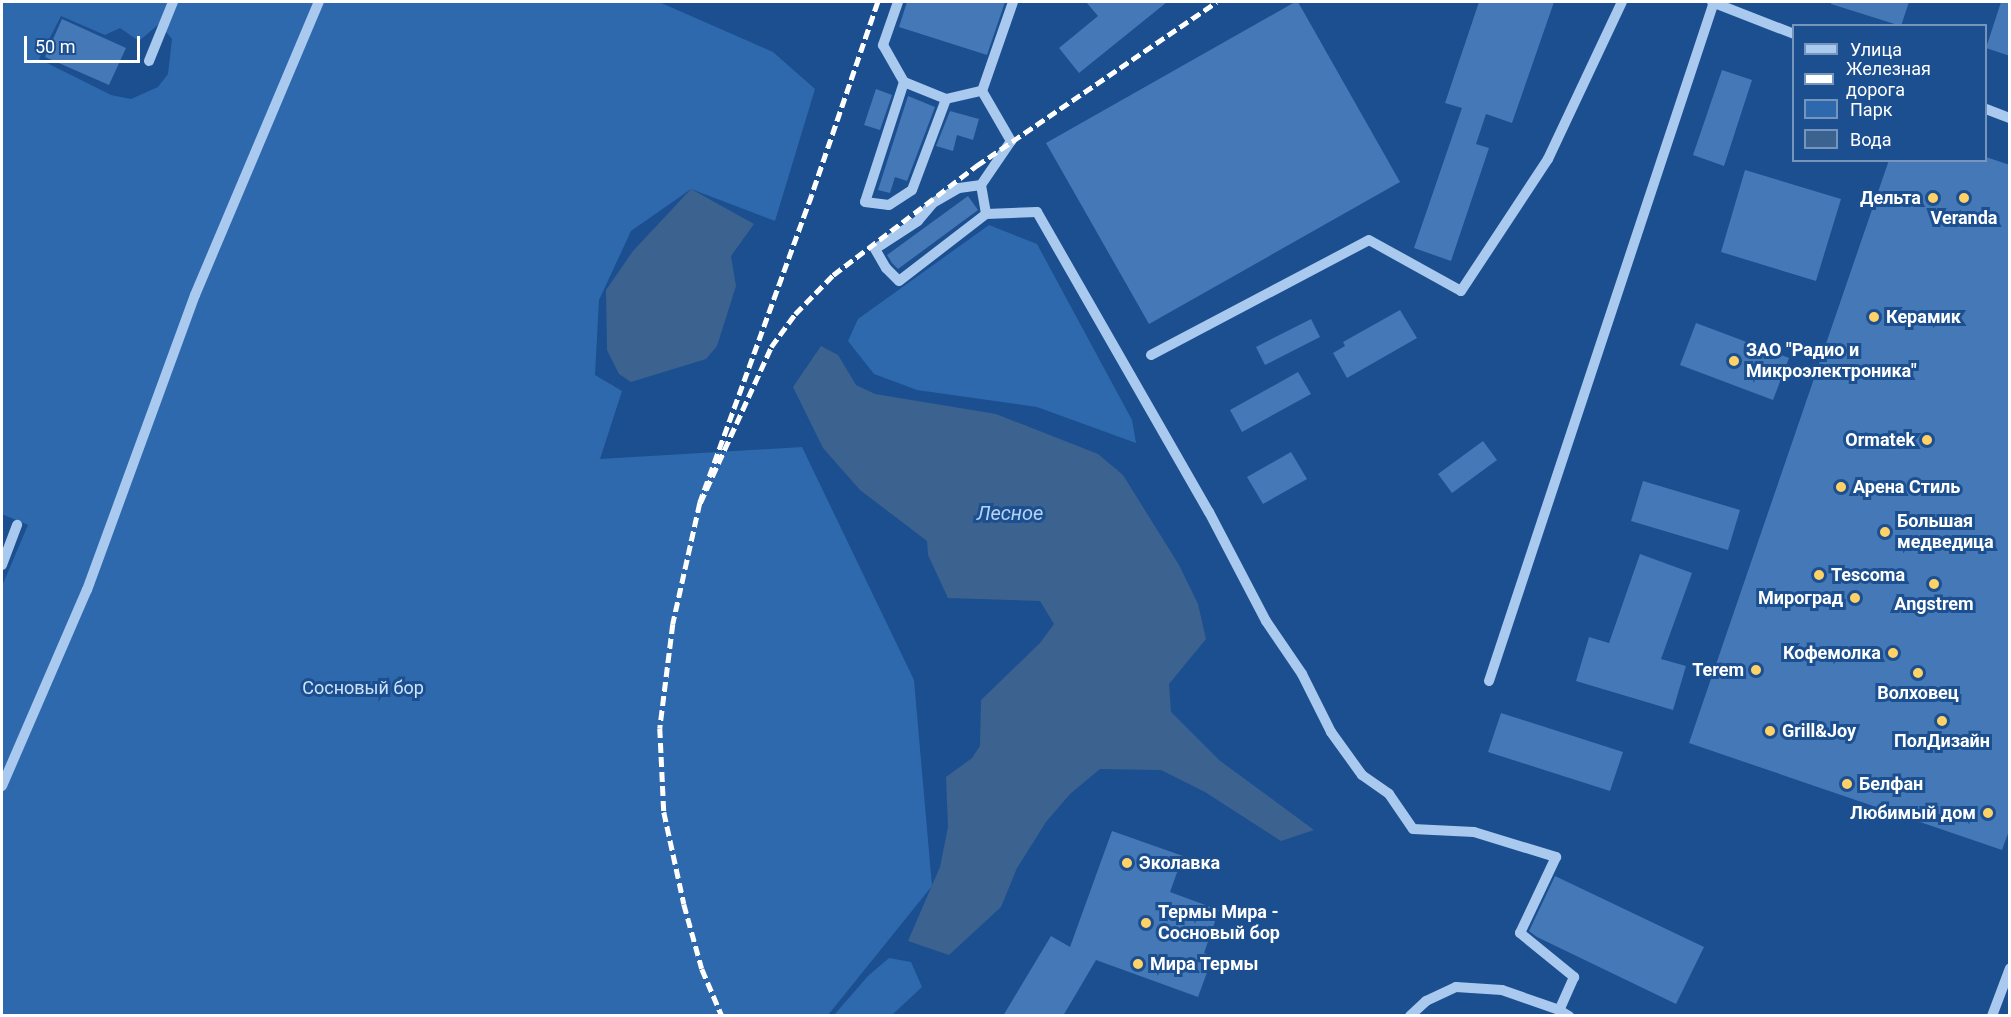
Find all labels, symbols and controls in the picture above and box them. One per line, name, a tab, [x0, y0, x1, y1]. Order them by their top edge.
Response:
scale bar	[27, 24, 142, 62]
legend	[1792, 24, 1987, 162]
text: 50 m	[35, 36, 75, 57]
text: Улица	[1850, 39, 1902, 60]
text: Железная дорога	[1846, 58, 1931, 100]
text: Парк	[1850, 99, 1892, 120]
text: Вода	[1850, 129, 1892, 150]
place label: Дельта	[1860, 187, 1921, 209]
marker: Дельта	[1926, 191, 1940, 205]
marker: Veranda	[1957, 191, 1971, 205]
place label: Veranda	[1931, 207, 1997, 229]
place label: Керамик	[1886, 306, 1961, 328]
marker: Керамик	[1867, 310, 1881, 324]
place label: ЗАО "Радио и Микроэлектроника"	[1746, 340, 1917, 382]
marker: ЗАО "Радио и Микроэлектроника"	[1727, 354, 1741, 368]
place label: Ormatek	[1845, 429, 1915, 451]
marker: Ormatek	[1920, 433, 1934, 447]
place label: Арена Стиль	[1853, 476, 1960, 498]
marker: Арена Стиль	[1834, 480, 1848, 494]
water label: Лесное	[977, 501, 1043, 525]
place label: Большая медведица	[1897, 511, 1994, 554]
marker: Большая медведица	[1878, 525, 1892, 539]
place label: Tescoma	[1831, 564, 1905, 586]
marker: Tescoma	[1812, 568, 1826, 582]
marker: Angstrem	[1927, 577, 1941, 591]
place label: Мироград	[1758, 587, 1843, 609]
marker: Мироград	[1848, 591, 1862, 605]
place label: Angstrem	[1894, 593, 1974, 615]
place label: Кофемолка	[1783, 642, 1881, 664]
marker: Кофемолка	[1886, 646, 1900, 660]
place label: Terem	[1692, 659, 1744, 681]
marker: Terem	[1749, 663, 1763, 677]
marker: Волховец	[1911, 666, 1925, 680]
park label: Сосновый бор	[302, 677, 424, 699]
place label: Волховец	[1877, 682, 1959, 704]
marker: ПолДизайн	[1935, 714, 1949, 728]
place label: Grill&Joy	[1782, 720, 1856, 742]
marker: Grill&Joy	[1763, 724, 1777, 738]
place label: ПолДизайн	[1894, 730, 1990, 752]
place label: Белфан	[1859, 773, 1923, 795]
marker: Белфан	[1840, 777, 1854, 791]
place label: Любимый дом	[1850, 802, 1976, 824]
marker: Любимый дом	[1981, 806, 1995, 820]
place label: Эколавка	[1139, 852, 1220, 874]
marker: Эколавка	[1120, 856, 1134, 870]
place label: Термы Мира - Сосновый бор	[1158, 902, 1280, 944]
marker: Термы Мира - Сосновый бор	[1139, 916, 1153, 930]
place label: Мира Термы	[1150, 953, 1259, 975]
marker: Мира Термы	[1131, 957, 1145, 971]

